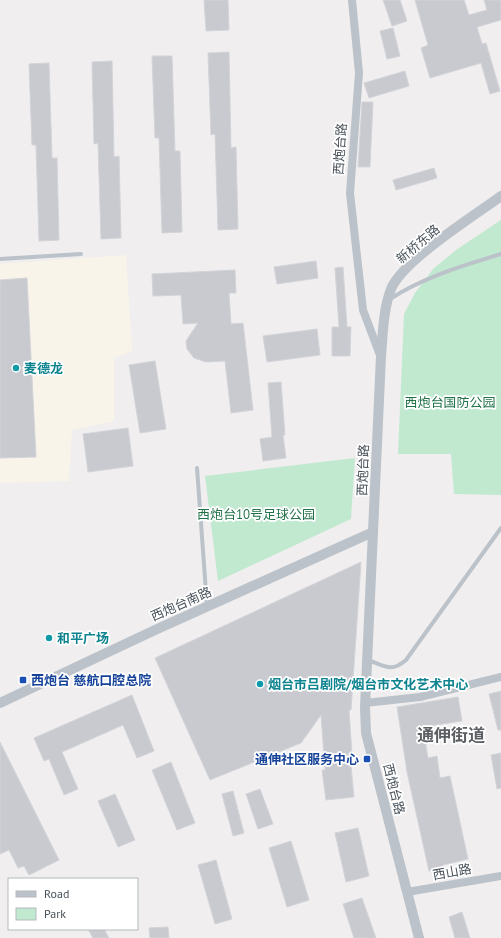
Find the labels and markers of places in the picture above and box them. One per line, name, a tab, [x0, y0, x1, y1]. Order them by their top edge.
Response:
place label: 麦德龙	[24, 360, 63, 377]
marker: 麦德龙	[11, 363, 21, 373]
place label: 和平广场	[57, 630, 109, 647]
marker: 和平广场	[44, 633, 54, 643]
place label: 西炮台 慈航口腔总院	[31, 672, 151, 689]
marker: 西炮台 慈航口腔总院	[18, 675, 28, 685]
place label: 烟台市吕剧院/烟台市文化艺术中心	[268, 676, 468, 693]
marker: 烟台市吕剧院/烟台市文化艺术中心	[255, 679, 265, 689]
place label: 通伸社区服务中心	[255, 751, 359, 768]
marker: 通伸社区服务中心	[362, 754, 372, 764]

